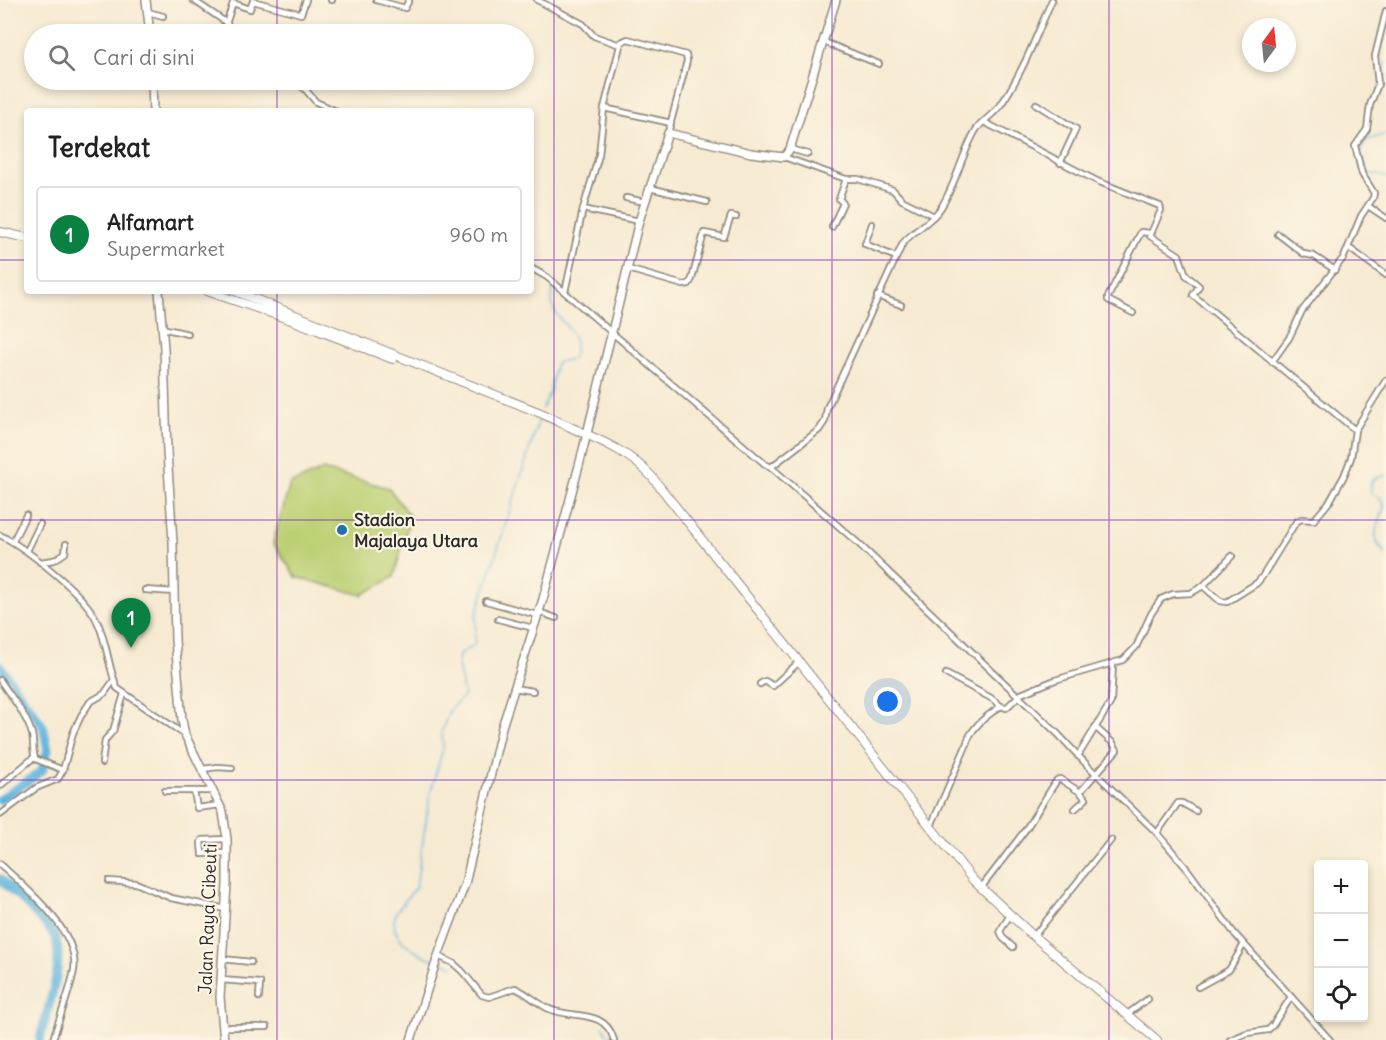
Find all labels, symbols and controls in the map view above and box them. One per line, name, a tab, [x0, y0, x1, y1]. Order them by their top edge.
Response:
north arrow	[1242, 18, 1296, 72]
search box	[24, 24, 534, 90]
icon: search	[45, 41, 78, 74]
text: Cari di sini	[93, 43, 195, 71]
text: Terdekat	[48, 131, 150, 164]
text: Alfamart	[107, 208, 194, 236]
text: 1	[66, 222, 73, 247]
text: 960 m	[450, 222, 508, 247]
text: Supermarket	[107, 236, 225, 261]
place label: Stadion Majalaya Utara	[354, 508, 478, 552]
marker: Stadion Majalaya Utara	[335, 523, 349, 537]
pin: 1	[112, 598, 150, 648]
your location	[873, 687, 902, 716]
street label: Jalan Raya Cibeuti	[193, 843, 222, 995]
map controls	[1314, 860, 1368, 1022]
button: +	[1314, 860, 1368, 914]
button: −	[1314, 914, 1368, 968]
button: locate	[1314, 968, 1368, 1022]

